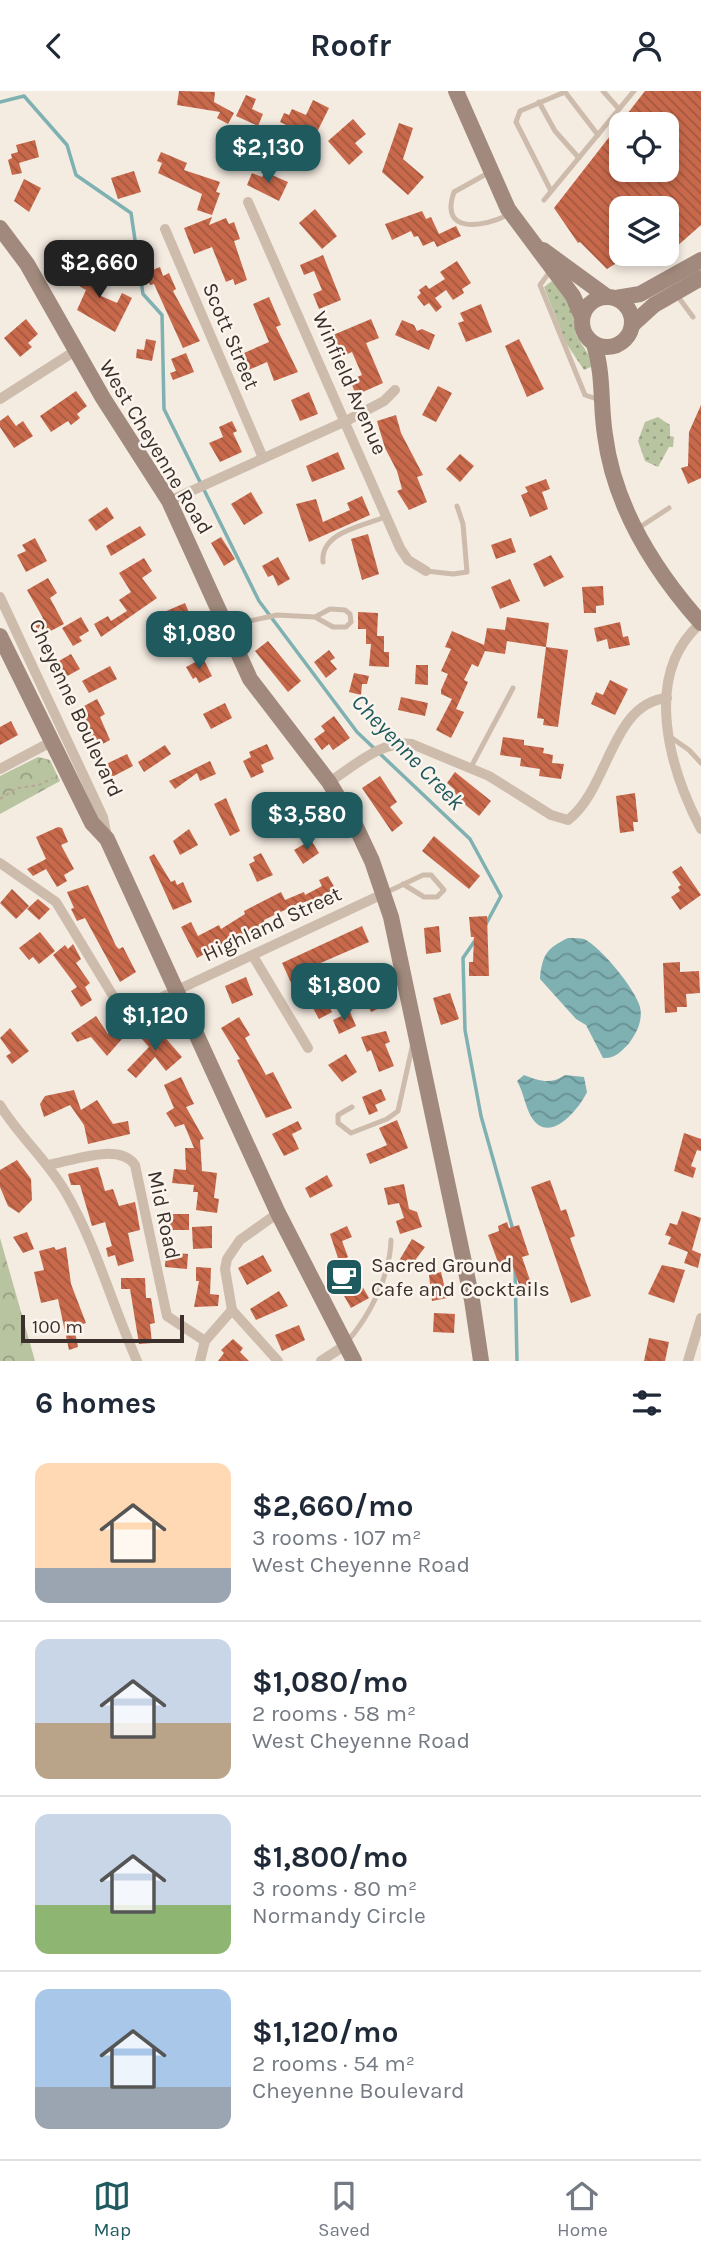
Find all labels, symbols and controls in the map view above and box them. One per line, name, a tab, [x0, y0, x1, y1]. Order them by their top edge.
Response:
icon: back	[35, 27, 73, 65]
text: Roofr	[310, 27, 391, 64]
icon: person	[628, 27, 666, 65]
map controls	[609, 112, 679, 266]
button: locate	[609, 112, 679, 182]
pin: $2,130	[211, 125, 325, 185]
text: $2,130	[232, 134, 304, 161]
button: layers	[609, 196, 679, 266]
pin: $2,660	[42, 241, 156, 300]
text: $2,660	[60, 249, 138, 276]
street label: Scott Street	[198, 279, 264, 393]
street label: Winfield Avenue	[308, 308, 392, 458]
street label: West Cheyenne Road	[94, 355, 218, 539]
pin: $1,080	[142, 611, 256, 671]
street label: Cheyenne Boulevard	[24, 615, 128, 801]
text: $1,080	[162, 620, 236, 647]
water label: Cheyenne Creek	[346, 688, 470, 816]
pin: $3,580	[250, 793, 364, 852]
text: $3,580	[268, 801, 346, 828]
street label: Highland Street	[199, 881, 345, 967]
pin: $1,800	[287, 963, 401, 1023]
text: $1,800	[307, 972, 381, 999]
pin: $1,120	[98, 993, 212, 1053]
text: $1,120	[122, 1002, 188, 1029]
street label: Mid Road	[143, 1169, 185, 1261]
place label: Sacred Ground Cafe and Cocktails	[371, 1253, 550, 1301]
cafe icon: Sacred Ground Cafe and Cocktails	[323, 1256, 365, 1298]
scale bar	[21, 1312, 184, 1344]
text: 100 m	[32, 1316, 83, 1338]
icon: filters	[628, 1384, 666, 1422]
text: 6 homes	[35, 1385, 157, 1421]
text: $2,660/mo	[252, 1488, 413, 1524]
icon: home	[91, 1491, 175, 1575]
text: 3 rooms · 107 m²	[252, 1524, 421, 1551]
text: West Cheyenne Road	[252, 1551, 470, 1578]
text: $1,080/mo	[252, 1664, 408, 1700]
icon: home	[91, 1667, 175, 1751]
text: 2 rooms · 58 m²	[252, 1700, 416, 1727]
text: West Cheyenne Road	[252, 1727, 470, 1754]
text: $1,800/mo	[252, 1839, 408, 1875]
icon: home	[91, 1842, 175, 1926]
text: 3 rooms · 80 m²	[252, 1875, 417, 1902]
text: Normandy Circle	[252, 1902, 426, 1929]
text: $1,120/mo	[252, 2014, 398, 2050]
icon: home	[91, 2017, 175, 2101]
text: 2 rooms · 54 m²	[252, 2050, 415, 2077]
text: Cheyenne Boulevard	[252, 2077, 465, 2104]
tab: Map	[93, 2177, 131, 2241]
tab: Saved	[318, 2177, 370, 2241]
tab: Home	[557, 2177, 608, 2241]

